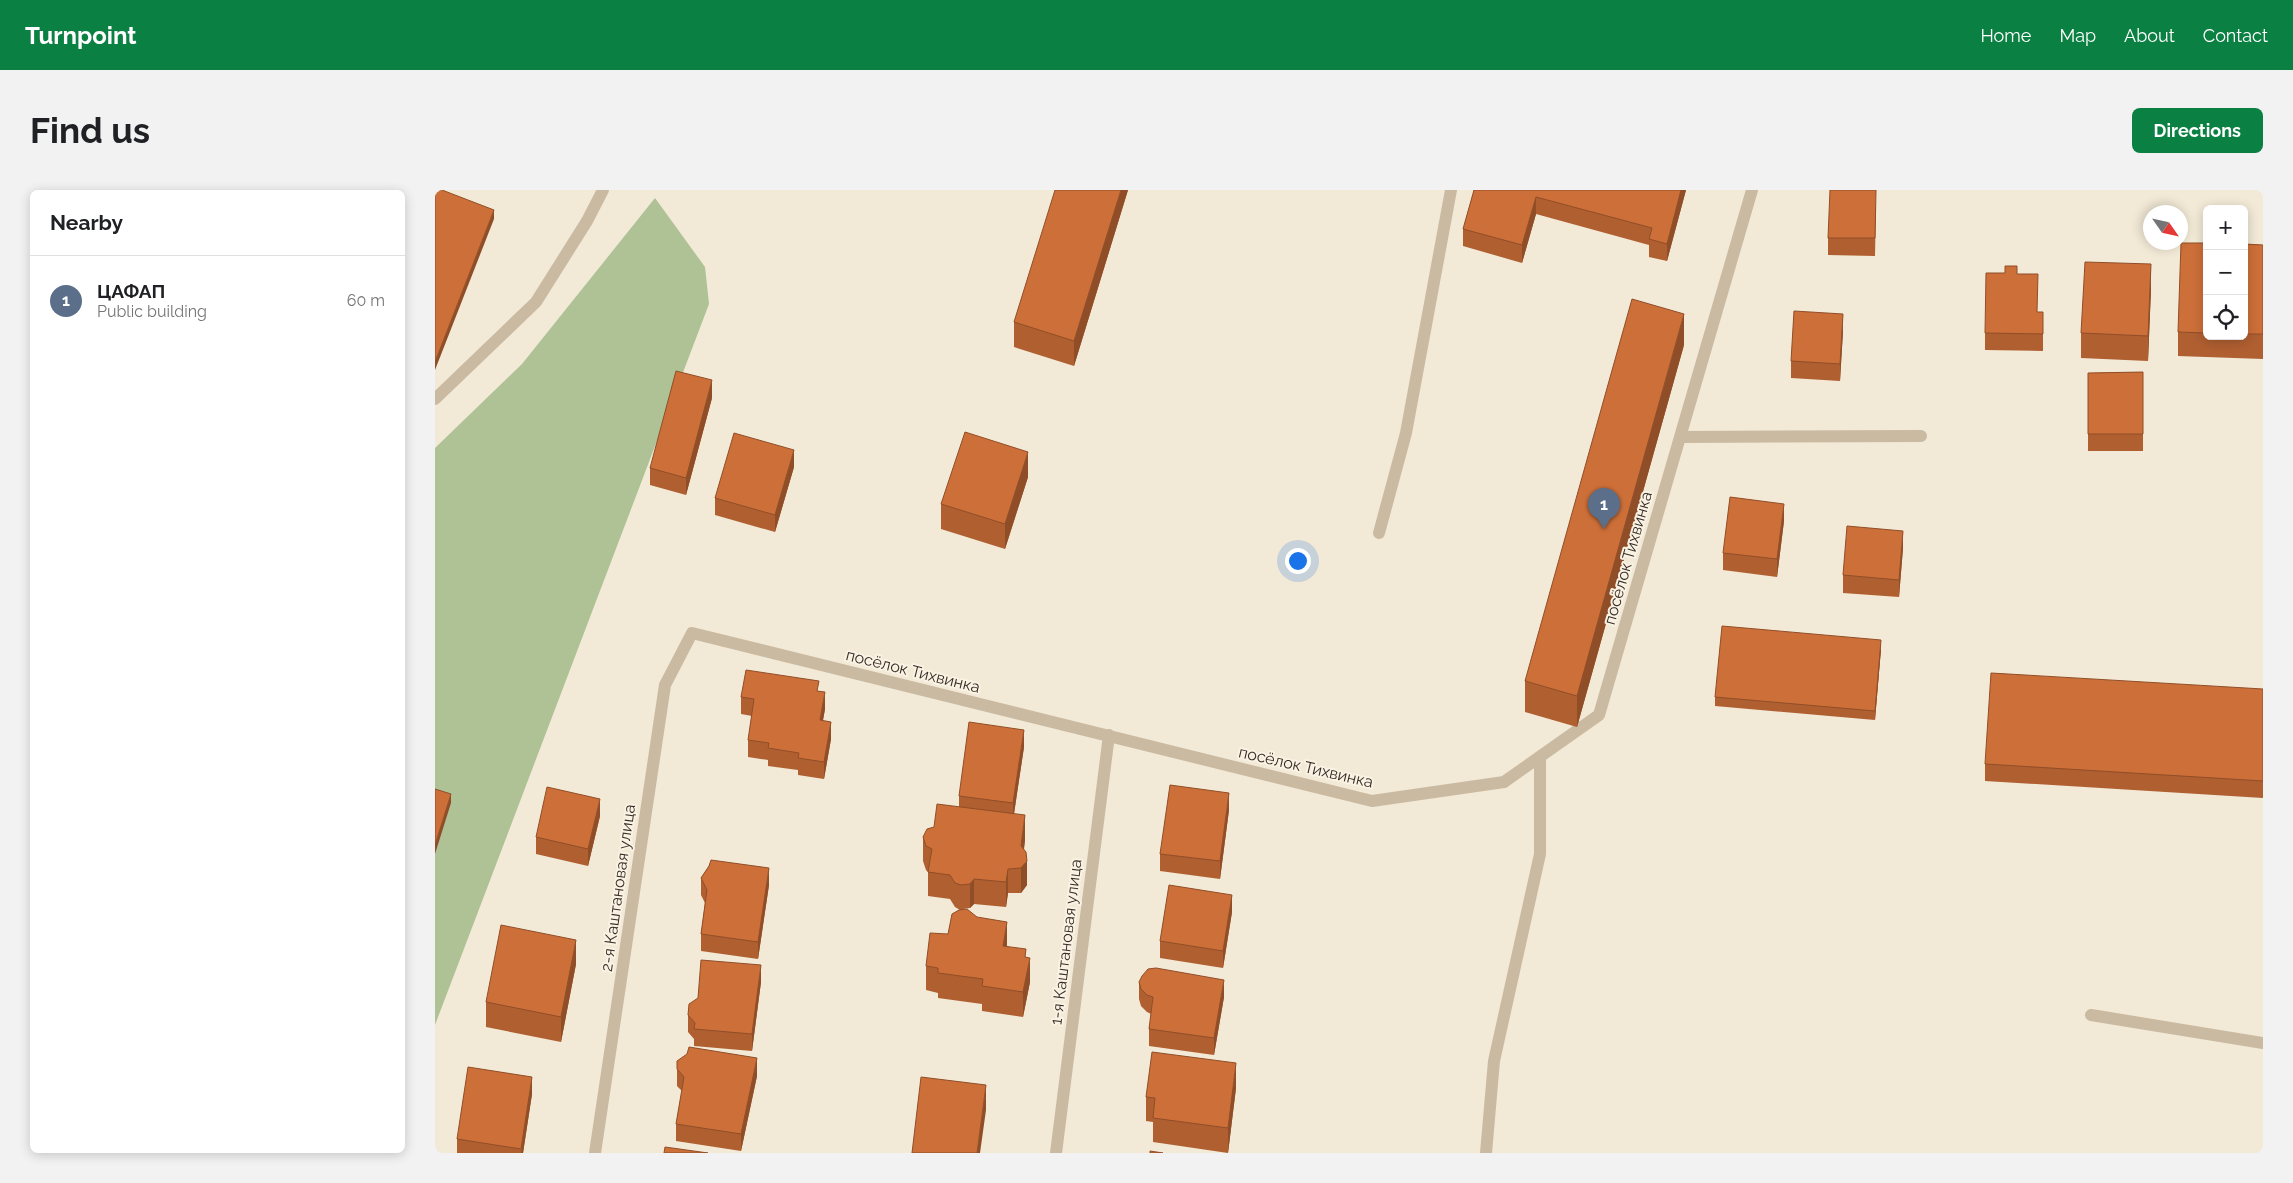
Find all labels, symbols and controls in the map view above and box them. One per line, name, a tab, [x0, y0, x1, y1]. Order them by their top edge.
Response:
text: Turnpoint	[25, 21, 137, 50]
text: Home	[1980, 25, 2031, 46]
text: Map	[2059, 25, 2096, 46]
text: About	[2124, 25, 2175, 46]
text: Contact	[2203, 25, 2268, 46]
button: Directions	[2132, 108, 2263, 153]
text: Find us	[30, 110, 150, 151]
north arrow	[2143, 205, 2188, 250]
map controls	[2203, 205, 2248, 340]
button: +	[2203, 205, 2248, 250]
text: Nearby	[50, 210, 123, 235]
button: −	[2203, 250, 2248, 295]
text: ЦАФАП	[97, 280, 165, 302]
text: 1	[62, 291, 70, 310]
text: 60 m	[347, 291, 385, 310]
button: locate	[2203, 295, 2248, 340]
text: Public building	[97, 302, 207, 321]
pin: 1	[1588, 488, 1620, 529]
street label: посёлок Тихвинка	[1600, 489, 1656, 627]
your location	[1285, 548, 1311, 574]
street label: посёлок Тихвинка	[844, 645, 982, 697]
street label: посёлок Тихвинка	[1237, 742, 1375, 792]
street label: 2-я Каштановая улица	[597, 803, 639, 973]
street label: 1-я Каштановая улица	[1046, 858, 1086, 1026]

